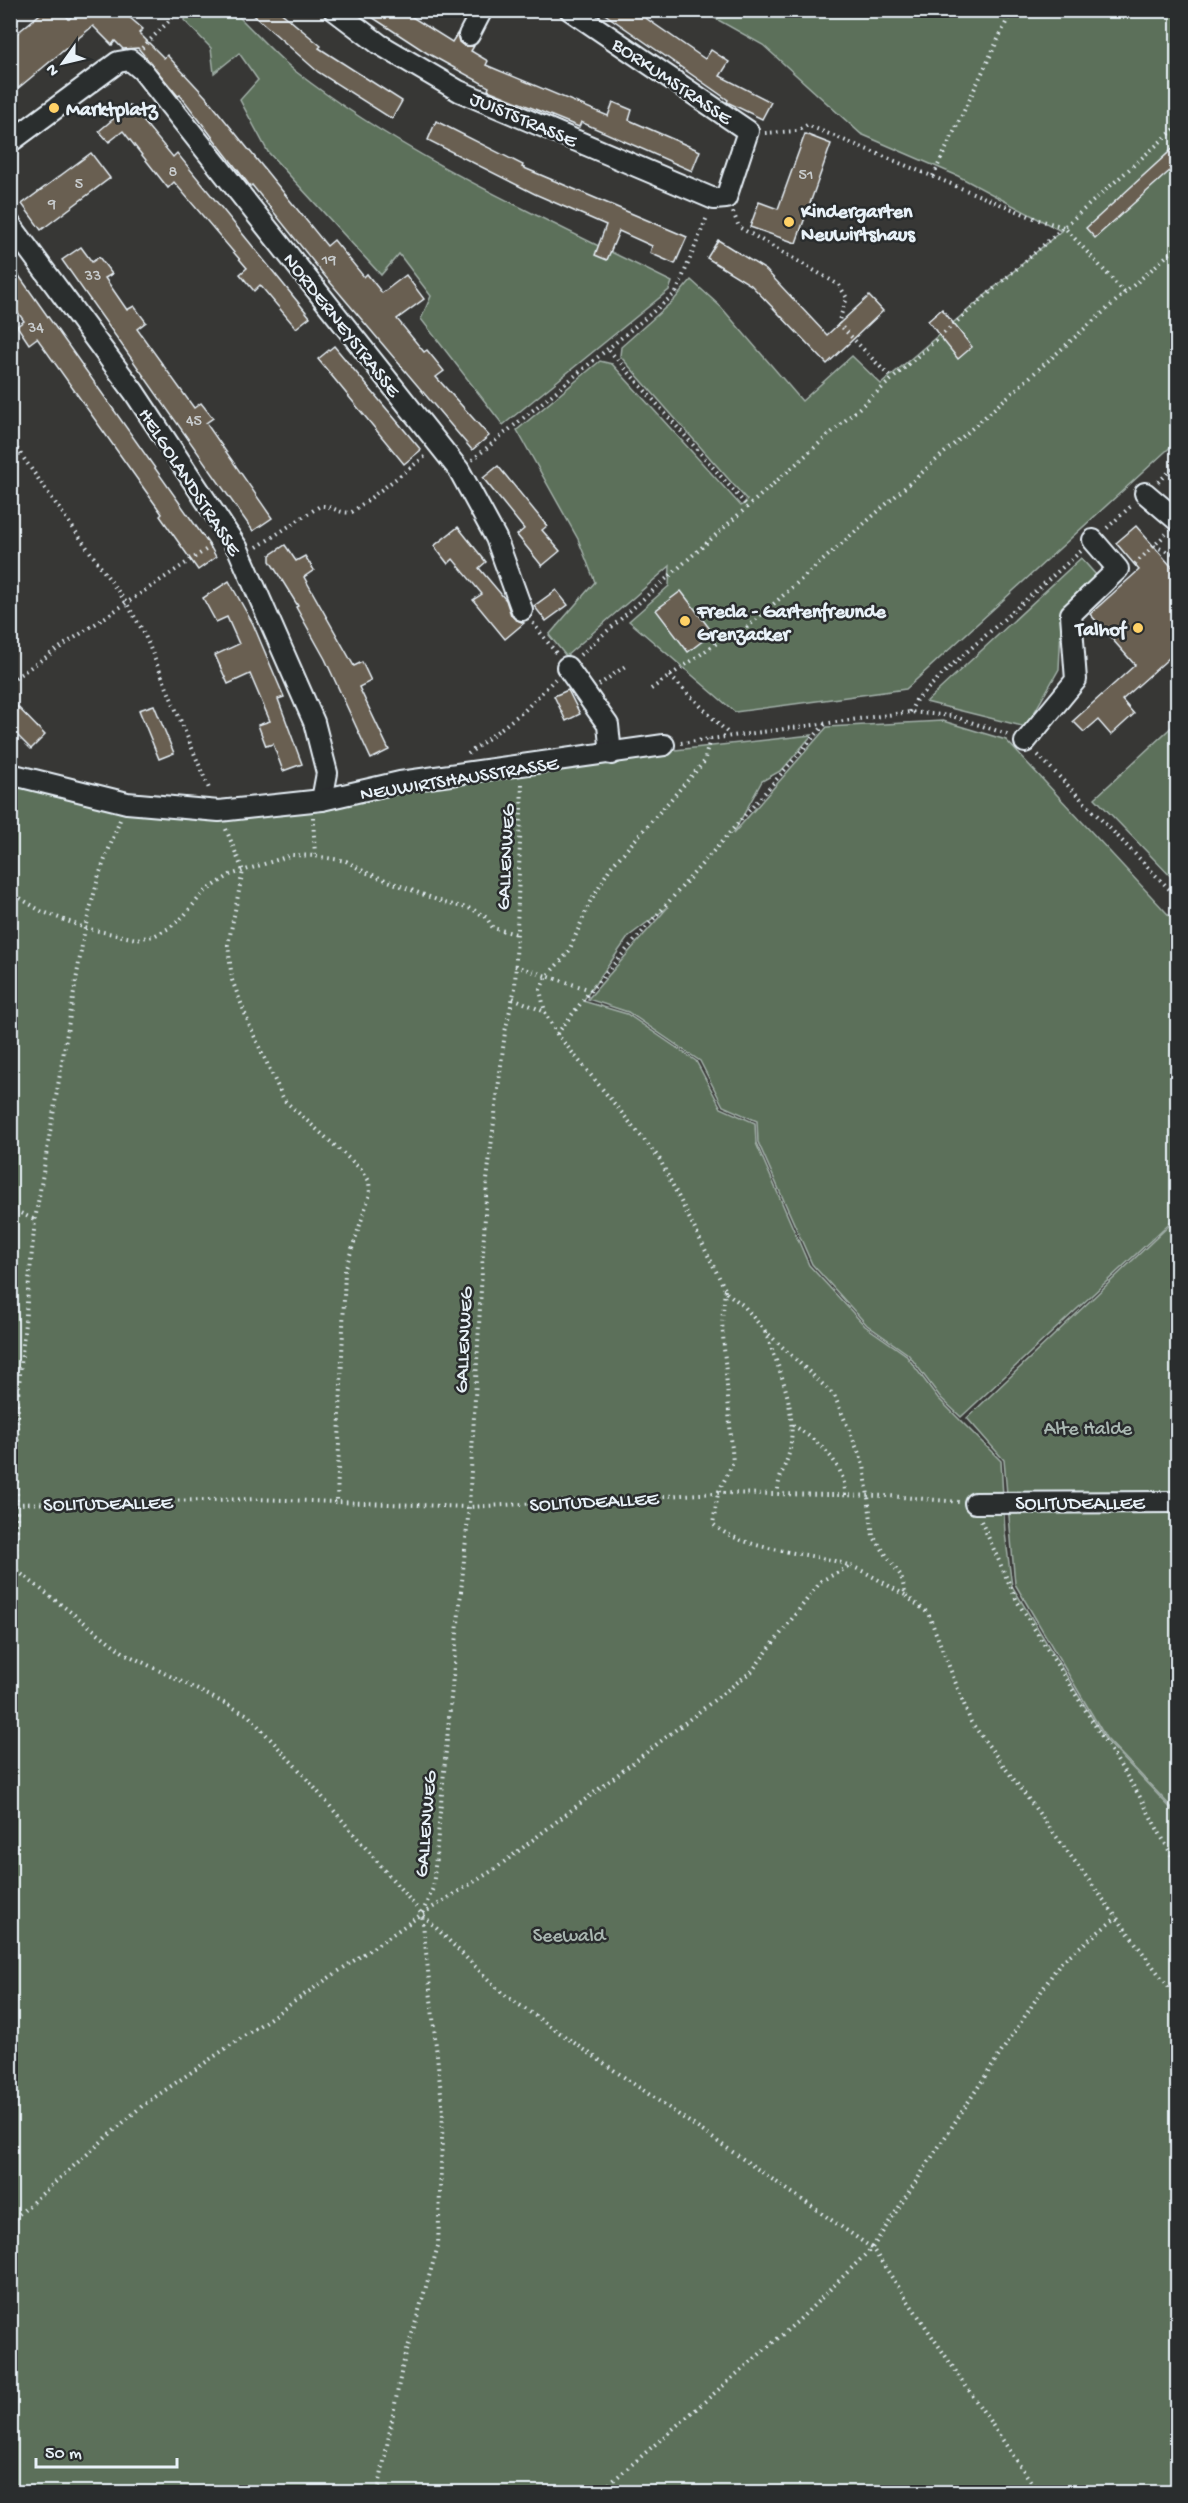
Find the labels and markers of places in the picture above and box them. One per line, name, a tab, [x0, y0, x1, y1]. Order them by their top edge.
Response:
place label: Marktplatz	[66, 100, 159, 123]
marker: Marktplatz	[47, 101, 61, 115]
place label: Kindergarten Neuwirtshaus	[800, 202, 916, 248]
marker: Kindergarten Neuwirtshaus	[782, 215, 796, 229]
place label: Frecla - Gartenfreunde Grenzacker	[696, 602, 887, 648]
marker: Frecla - Gartenfreunde Grenzacker	[678, 614, 692, 628]
place label: Talhof	[1074, 620, 1128, 643]
marker: Talhof	[1131, 621, 1145, 635]

